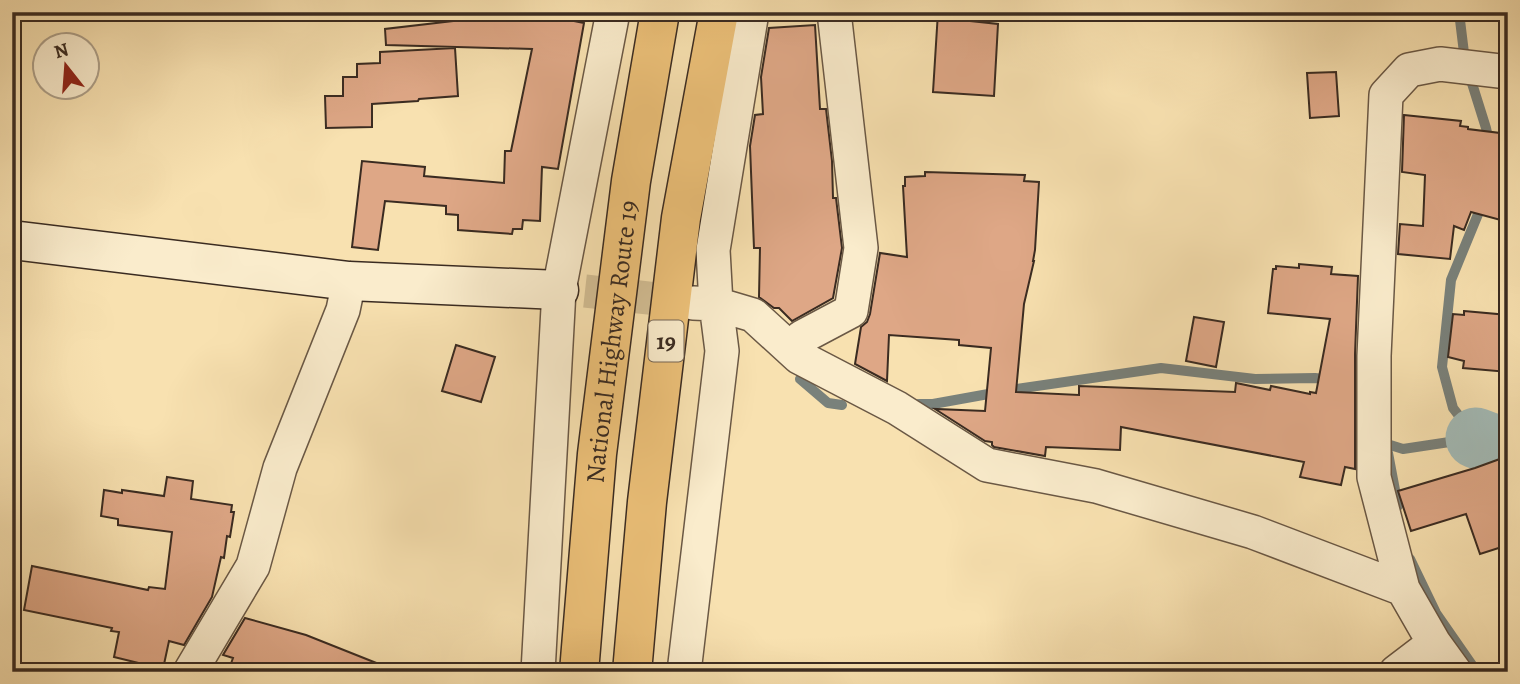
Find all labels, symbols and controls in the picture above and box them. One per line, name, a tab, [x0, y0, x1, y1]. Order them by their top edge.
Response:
north arrow	[32, 32, 102, 102]
text: N	[51, 36, 72, 65]
street label: National Highway Route 19	[578, 198, 646, 485]
road number: 19	[648, 320, 684, 362]

